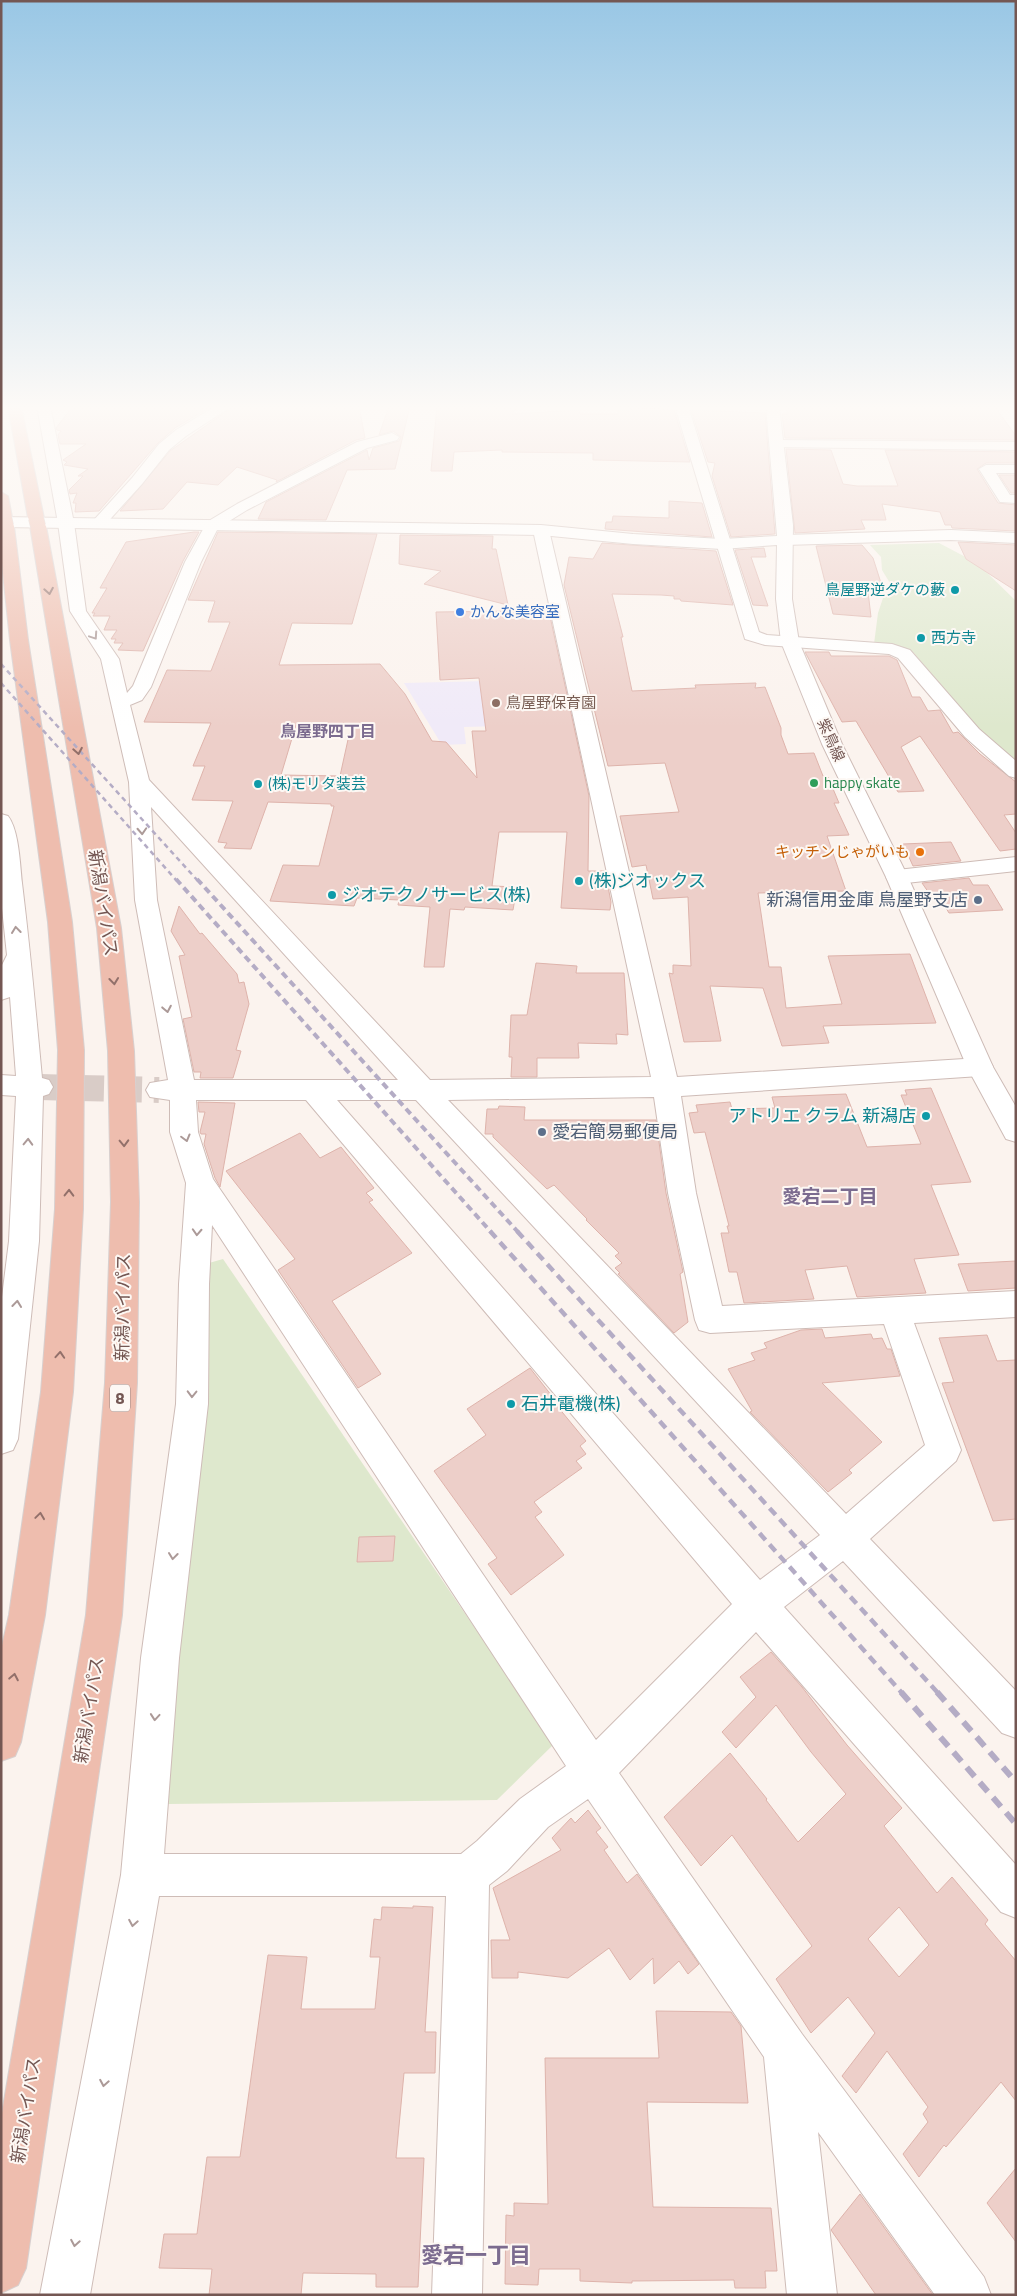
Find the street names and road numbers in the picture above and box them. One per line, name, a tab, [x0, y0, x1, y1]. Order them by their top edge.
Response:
street label: 紫鳥線	[812, 715, 851, 765]
street label: 新潟バイパス	[82, 848, 125, 958]
street label: 新潟バイパス	[108, 1253, 137, 1361]
road number: 8	[110, 1385, 130, 1412]
street label: 新潟バイパス	[67, 1655, 110, 1765]
street label: 新潟バイパス	[4, 2055, 47, 2165]

